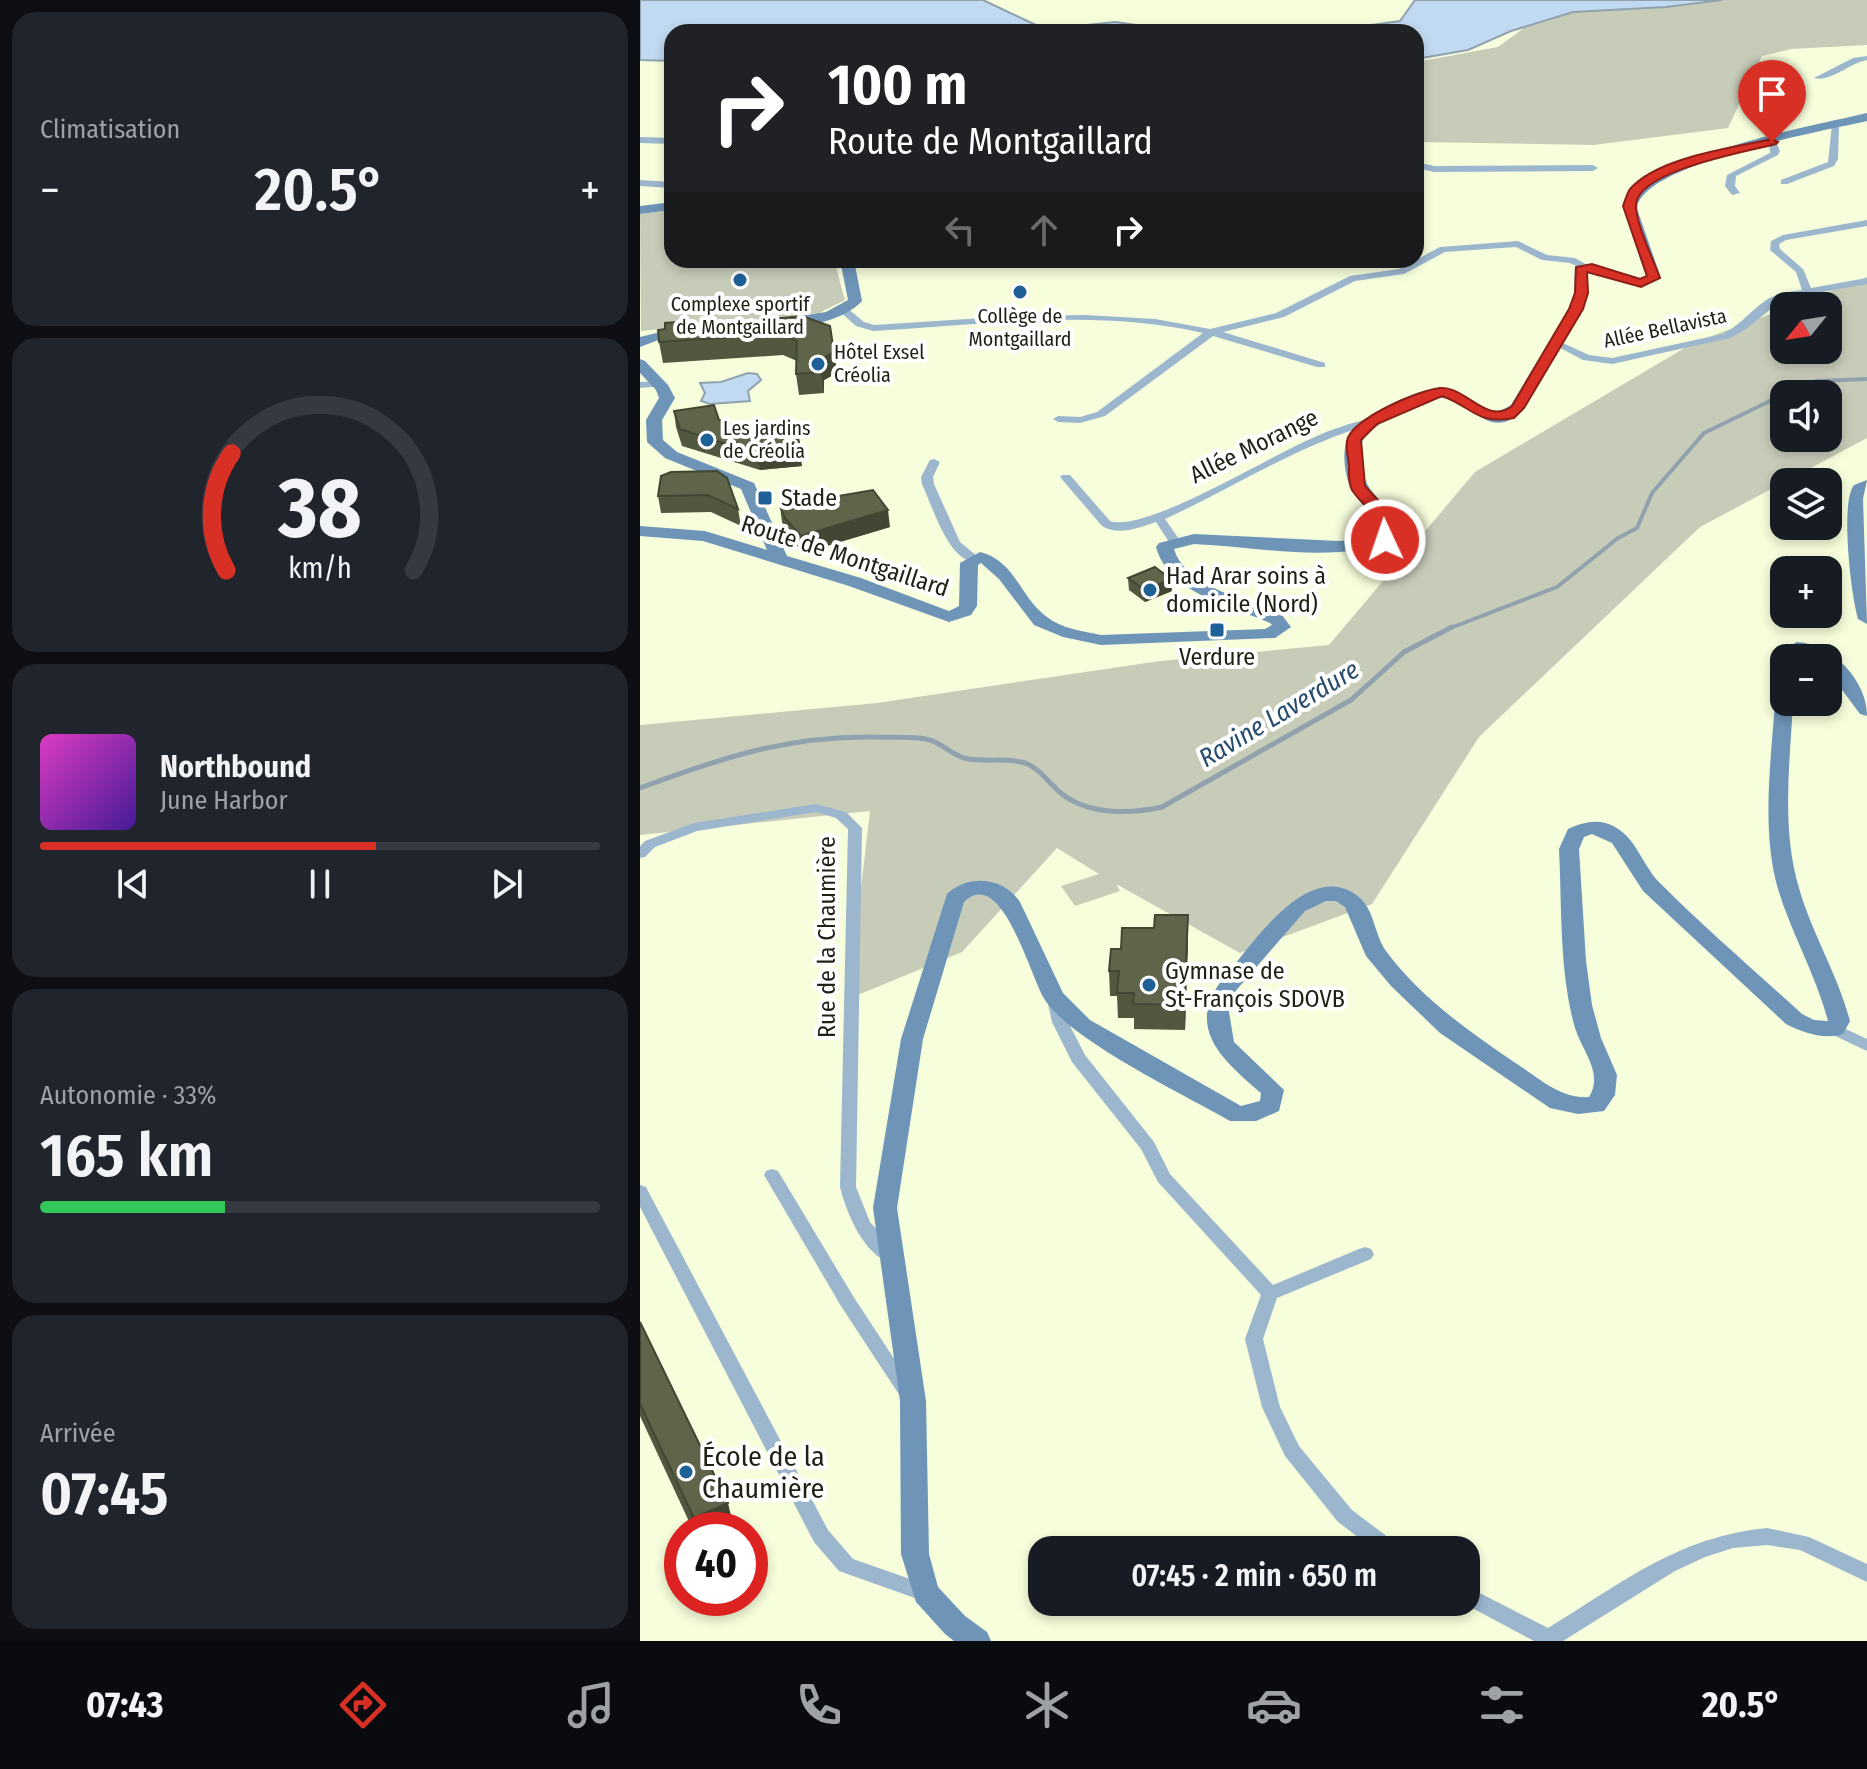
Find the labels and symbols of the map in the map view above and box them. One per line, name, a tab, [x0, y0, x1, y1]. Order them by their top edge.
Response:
pin	[1738, 60, 1806, 142]
marker: Complexe sportif de Montgaillard	[731, 271, 749, 289]
marker: Collège de Montgaillard	[1011, 283, 1029, 301]
place label: Complexe sportif de Montgaillard	[671, 292, 811, 339]
north arrow	[1770, 292, 1842, 364]
street label: Allée Bellavista	[1601, 303, 1729, 353]
place label: Collège de Montgaillard	[969, 304, 1071, 351]
place label: Hôtel Exsel Créolia	[834, 340, 924, 387]
marker: Hôtel Exsel Créolia	[809, 355, 827, 373]
street label: Allée Morange	[1185, 403, 1323, 489]
place label: Les jardins de Créolia	[723, 416, 811, 463]
marker: Les jardins de Créolia	[698, 431, 716, 449]
place label: Stade	[781, 484, 837, 512]
marker: Stade	[756, 489, 774, 507]
position arrow	[1343, 498, 1427, 582]
street label: Route de Montgaillard	[738, 509, 952, 603]
place label: Had Arar soins à domicile (Nord)	[1166, 562, 1326, 618]
marker: Had Arar soins à domicile (Nord)	[1141, 581, 1159, 599]
marker: Verdure	[1208, 621, 1226, 639]
place label: Verdure	[1179, 643, 1255, 671]
water label: Ravine Laverdure	[1193, 654, 1365, 774]
street label: Rue de la Chaumière	[813, 836, 841, 1038]
place label: Gymnase de St-François SDOVB	[1165, 957, 1345, 1013]
marker: Gymnase de St-François SDOVB	[1140, 976, 1158, 994]
place label: École de la Chaumière	[702, 1440, 825, 1505]
marker: École de la Chaumière	[677, 1463, 695, 1481]
speed limit sign: 40	[664, 1512, 768, 1616]

